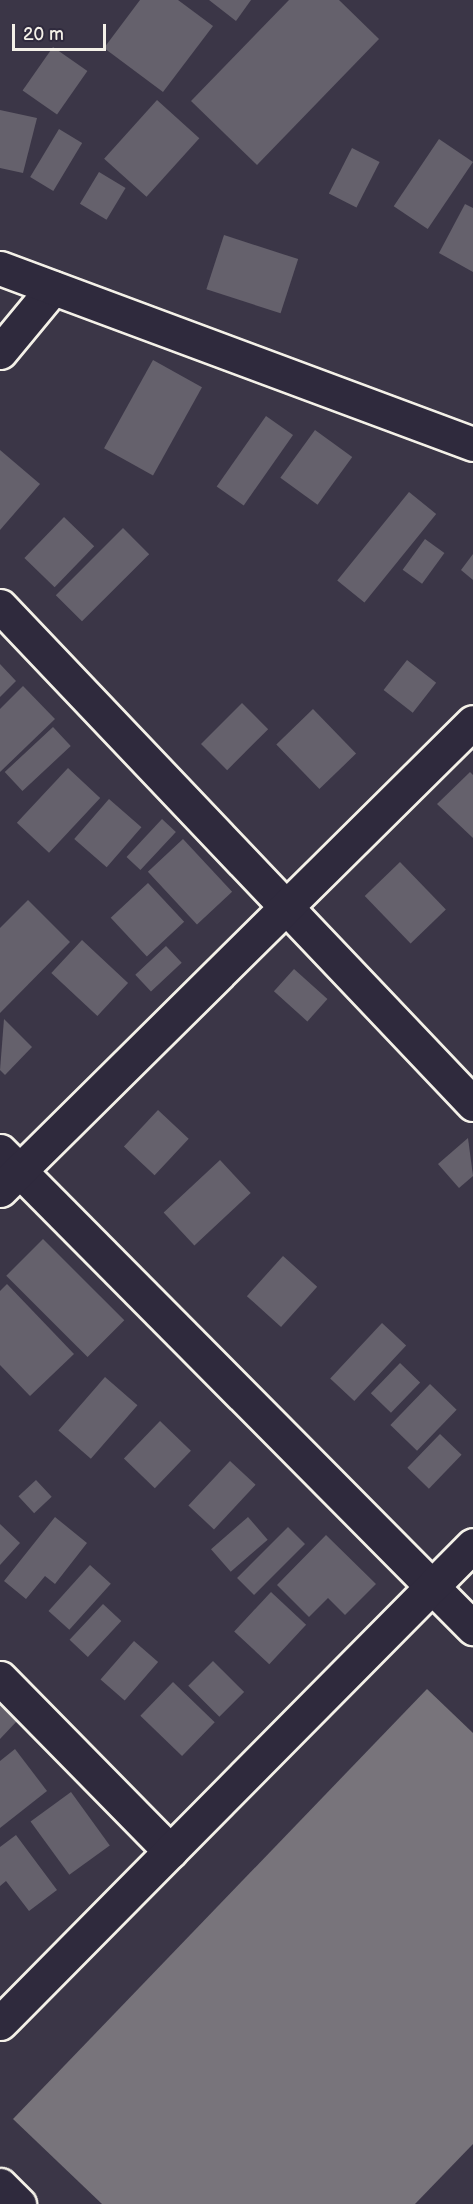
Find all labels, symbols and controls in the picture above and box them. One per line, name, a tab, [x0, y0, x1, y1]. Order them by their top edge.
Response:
scale bar	[15, 12, 110, 50]
text: 20 m	[23, 24, 64, 45]

